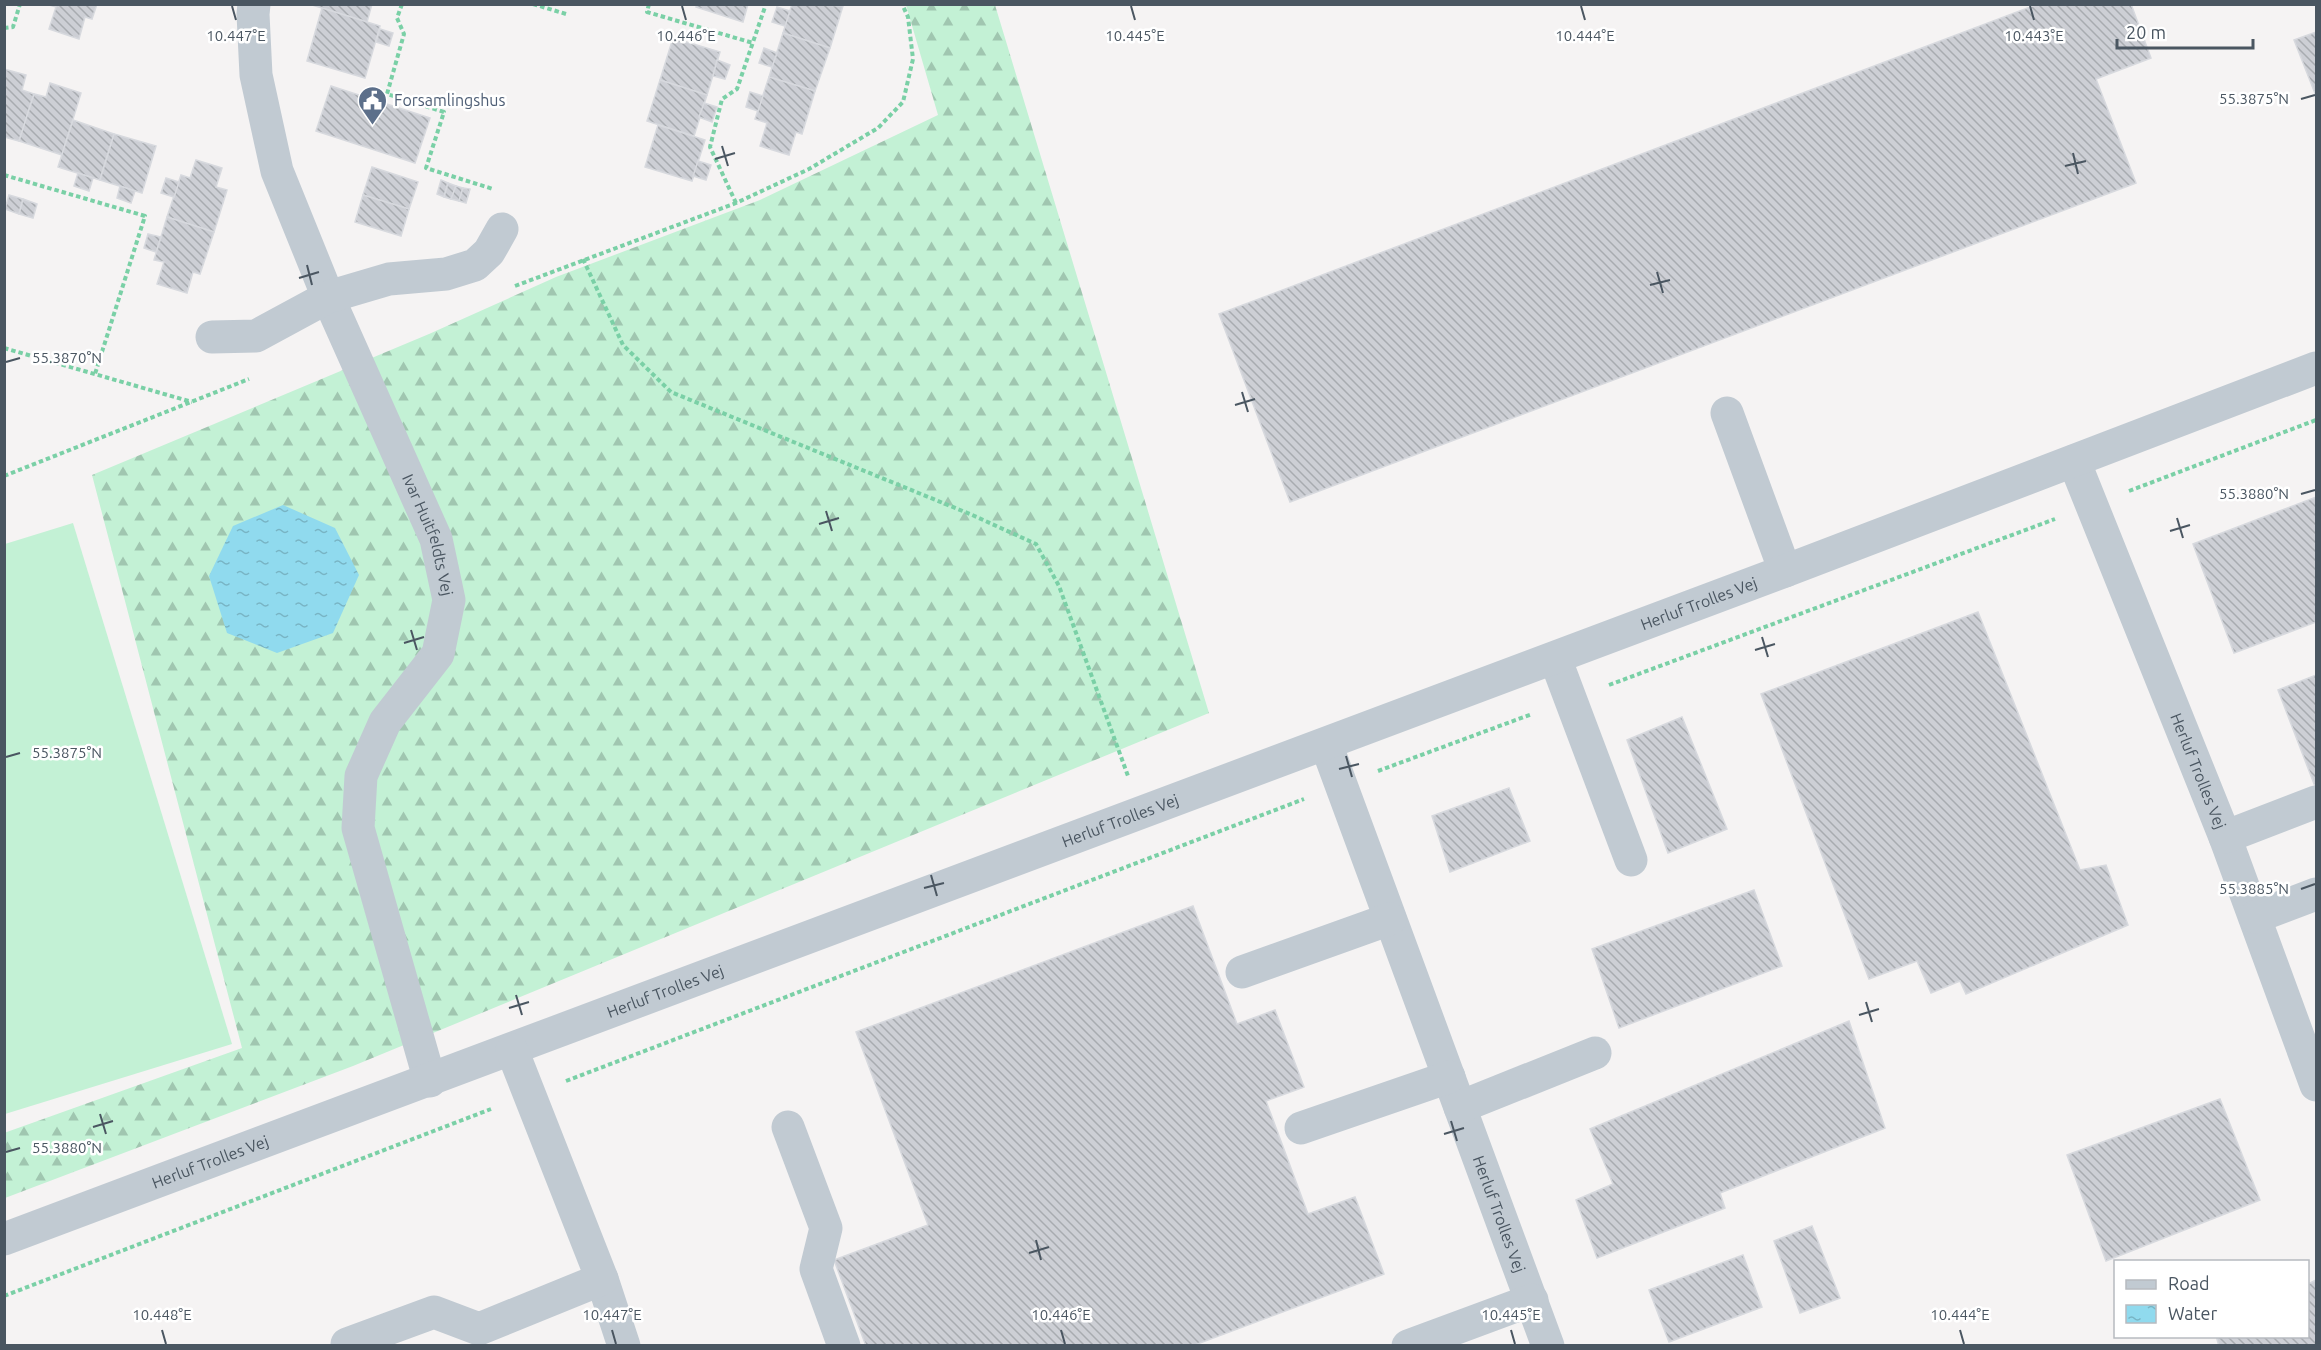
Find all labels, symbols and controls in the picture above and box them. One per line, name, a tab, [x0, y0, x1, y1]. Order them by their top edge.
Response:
scale bar	[2117, 12, 2254, 50]
text: 20 m	[2126, 22, 2166, 42]
text: 10.447°E	[206, 27, 266, 44]
text: 10.446°E	[656, 27, 716, 44]
text: 10.445°E	[1105, 27, 1165, 44]
text: 10.444°E	[1555, 27, 1615, 44]
text: 10.443°E	[2004, 27, 2064, 44]
public building icon: Forsamlingshus	[357, 84, 389, 126]
text: 55.3875°N	[2219, 90, 2289, 107]
place label: Forsamlingshus	[394, 91, 505, 109]
text: 55.3870°N	[32, 349, 102, 366]
street label: Ivar Huitfeldts Vej	[399, 471, 457, 597]
text: 55.3880°N	[2219, 485, 2289, 502]
street label: Herluf Trolles Vej	[1638, 573, 1760, 633]
street label: Herluf Trolles Vej	[2167, 710, 2230, 831]
text: 55.3875°N	[32, 744, 102, 761]
street label: Herluf Trolles Vej	[1059, 790, 1181, 850]
text: 55.3885°N	[2219, 880, 2289, 897]
street label: Herluf Trolles Vej	[604, 961, 726, 1021]
street label: Herluf Trolles Vej	[149, 1132, 271, 1192]
text: 55.3880°N	[32, 1139, 102, 1156]
street label: Herluf Trolles Vej	[1470, 1153, 1529, 1275]
legend	[2114, 1260, 2309, 1338]
text: Road	[2168, 1273, 2210, 1293]
text: Water	[2168, 1303, 2218, 1323]
text: 10.448°E	[132, 1306, 192, 1323]
text: 10.447°E	[582, 1306, 642, 1323]
text: 10.446°E	[1031, 1306, 1091, 1323]
text: 10.445°E	[1481, 1306, 1541, 1323]
text: 10.444°E	[1930, 1306, 1990, 1323]

